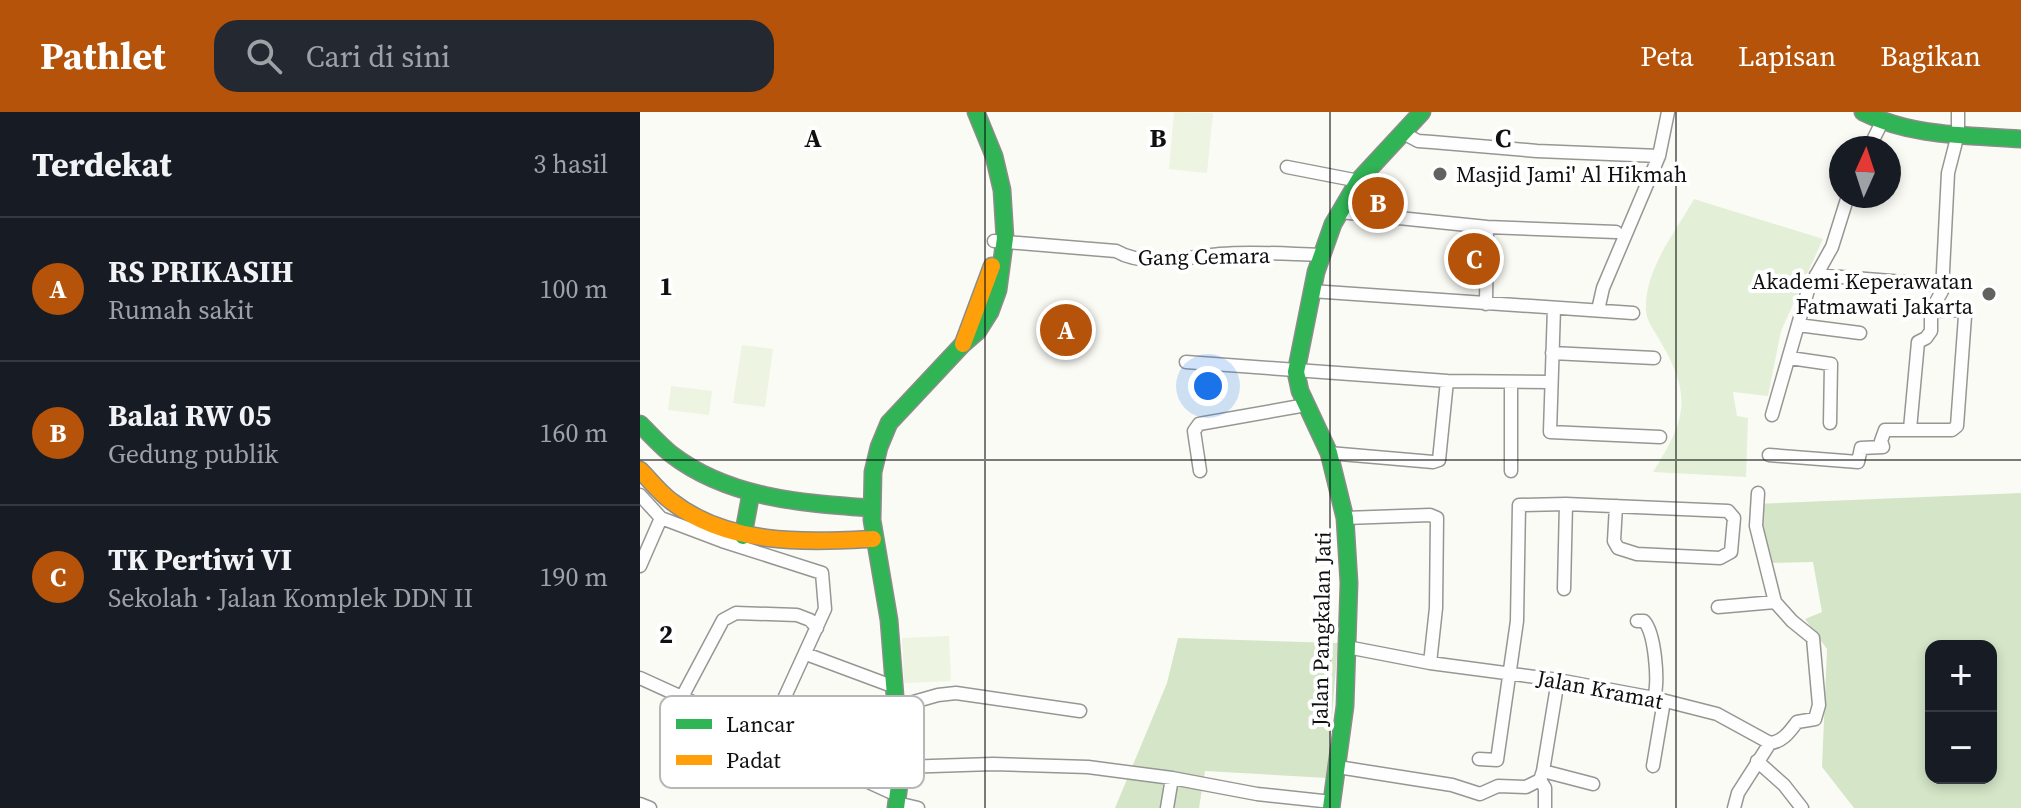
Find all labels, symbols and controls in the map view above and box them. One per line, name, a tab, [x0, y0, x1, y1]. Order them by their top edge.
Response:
search box	[214, 20, 774, 92]
text: Pathlet	[40, 30, 166, 82]
icon: search	[242, 34, 286, 78]
text: Cari di sini	[306, 36, 450, 77]
text: Peta	[1640, 37, 1694, 75]
text: Lapisan	[1738, 37, 1836, 75]
text: Bagikan	[1880, 37, 1981, 75]
text: A	[804, 120, 822, 156]
text: B	[1150, 120, 1167, 156]
text: C	[1495, 120, 1511, 156]
north arrow	[1829, 136, 1901, 208]
text: Terdekat	[32, 141, 172, 187]
text: 3 hasil	[533, 146, 608, 182]
place label: Masjid Jami' Al Hikmah	[1456, 159, 1687, 189]
marker: Masjid Jami' Al Hikmah	[1431, 165, 1449, 183]
pin: B	[1352, 173, 1404, 233]
pin: C	[1448, 229, 1500, 289]
street label: Gang Cemara	[1138, 240, 1271, 272]
text: RS PRIKASIH	[108, 251, 293, 292]
place label: Akademi Keperawatan Fatmawati Jakarta	[1752, 266, 1974, 321]
text: 1	[659, 268, 673, 304]
text: A	[49, 271, 67, 307]
text: 100 m	[540, 271, 608, 307]
marker: Akademi Keperawatan Fatmawati Jakarta	[1980, 285, 1998, 303]
text: Rumah sakit	[108, 292, 253, 328]
pin: A	[1040, 300, 1092, 360]
your location	[1188, 366, 1228, 406]
text: Balai RW 05	[108, 395, 271, 436]
text: B	[50, 415, 66, 451]
text: 160 m	[540, 415, 608, 451]
text: Gedung publik	[108, 436, 278, 472]
street label: Jalan Pangkalan Jati	[1304, 531, 1338, 728]
text: TK Pertiwi VI	[108, 539, 292, 580]
text: C	[50, 559, 66, 595]
text: 190 m	[540, 559, 608, 595]
text: Sekolah · Jalan Komplek DDN II	[108, 580, 473, 616]
text: 2	[659, 616, 673, 652]
map controls	[1925, 640, 1997, 784]
button: +	[1925, 640, 1997, 712]
street label: Jalan Kramat	[1533, 662, 1666, 716]
legend	[660, 696, 924, 788]
text: Lancar	[726, 709, 795, 739]
button: −	[1925, 712, 1997, 784]
text: Padat	[726, 745, 782, 775]

